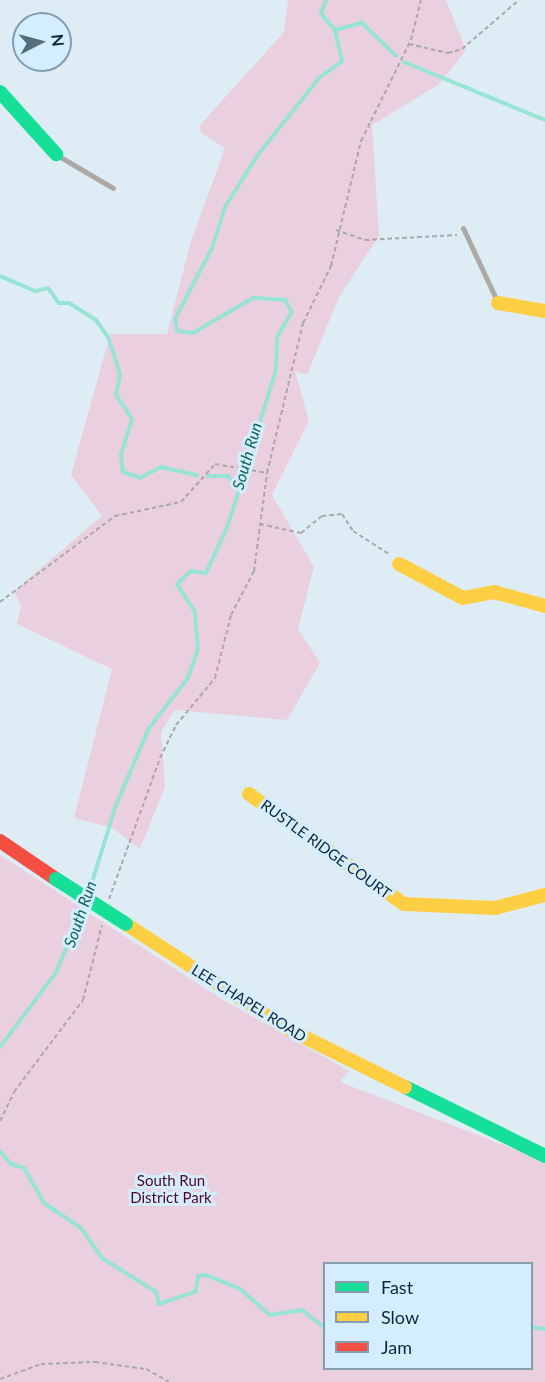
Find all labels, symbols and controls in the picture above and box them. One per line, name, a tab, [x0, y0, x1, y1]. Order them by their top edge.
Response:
north arrow	[12, 12, 72, 72]
text: N	[48, 33, 69, 47]
water label: South Run	[228, 420, 266, 492]
street label: RUSTLE RIDGE COURT	[257, 796, 395, 902]
water label: South Run	[60, 878, 100, 950]
street label: LEE CHAPEL ROAD	[188, 960, 310, 1046]
park label: South Run District Park	[130, 1171, 212, 1206]
legend	[323, 1262, 533, 1370]
text: Fast	[381, 1276, 413, 1298]
text: Slow	[381, 1306, 419, 1328]
text: Jam	[381, 1336, 412, 1358]

